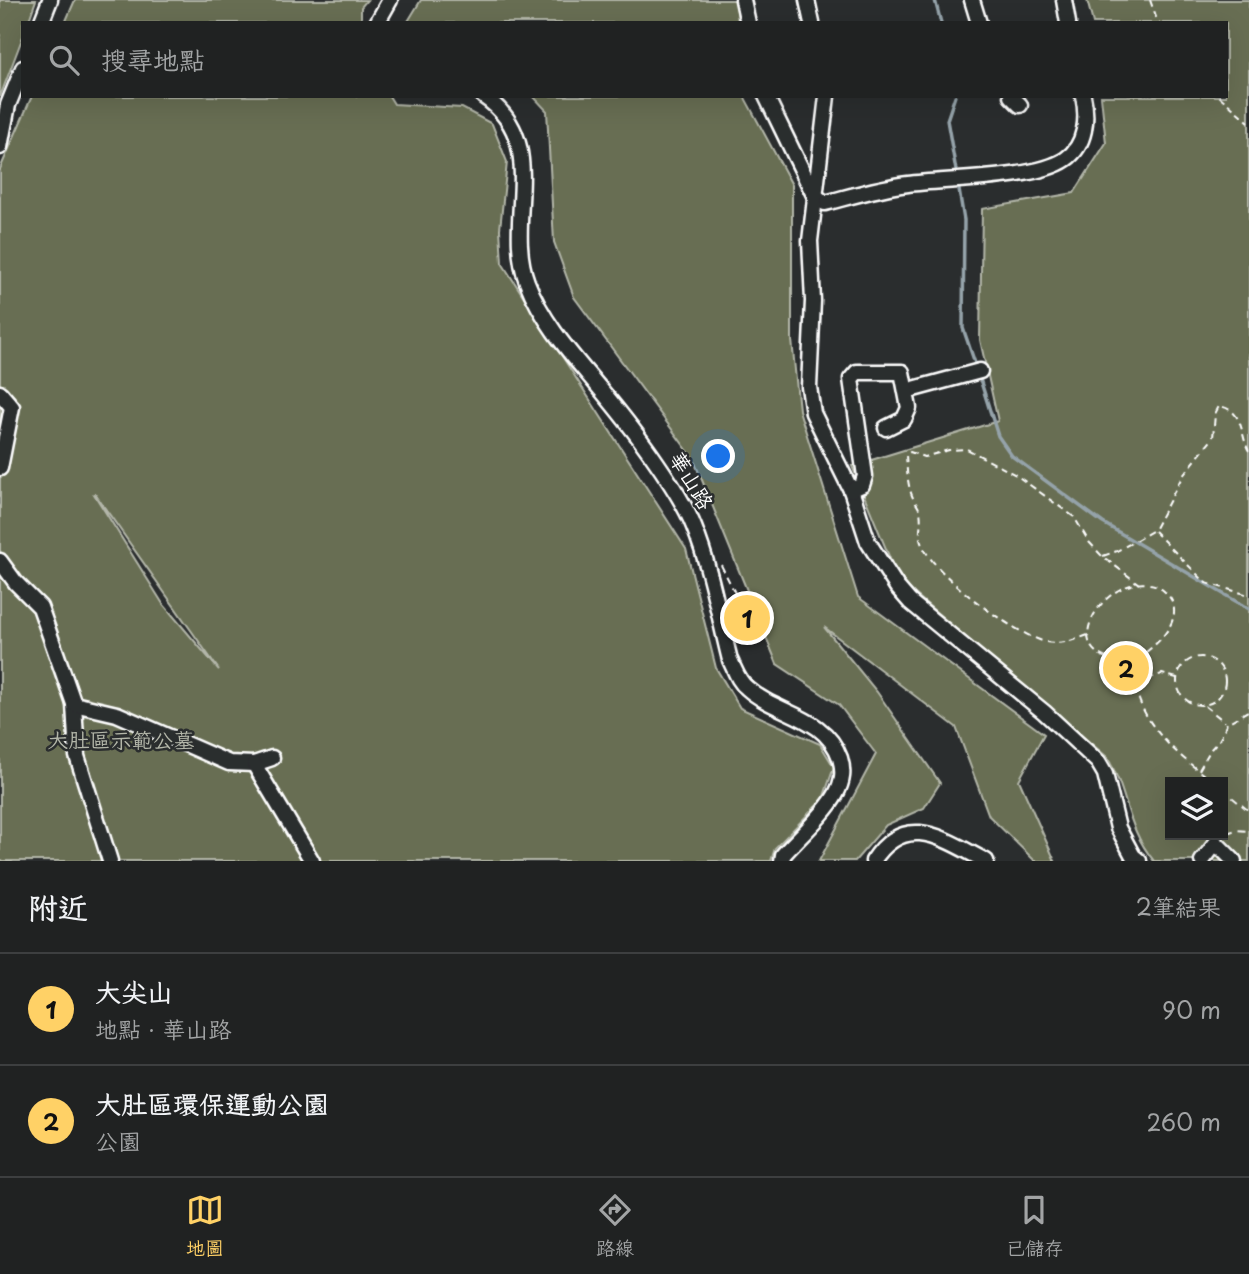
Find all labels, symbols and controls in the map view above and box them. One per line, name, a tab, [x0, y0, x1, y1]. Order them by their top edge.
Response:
search box	[21, 21, 1228, 98]
text: 搜尋地點	[101, 40, 205, 79]
icon: search	[45, 41, 83, 79]
your location	[701, 439, 735, 473]
street label: 華山路	[663, 445, 723, 515]
pin: 1	[724, 592, 770, 644]
pin: 2	[1103, 642, 1149, 694]
park label: 大肚區示範公墓	[48, 723, 195, 755]
map controls	[1165, 777, 1228, 840]
button: layers	[1165, 777, 1228, 840]
text: 附近	[28, 884, 88, 929]
text: 2筆結果	[1136, 889, 1221, 924]
text: 大尖山	[95, 972, 173, 1011]
text: 1	[46, 992, 57, 1027]
text: 90 m	[1162, 992, 1221, 1027]
text: 地點 · 華山路	[95, 1011, 232, 1046]
text: 大肚區環保運動公園	[95, 1084, 329, 1123]
text: 2	[43, 1104, 59, 1139]
text: 260 m	[1146, 1104, 1221, 1139]
text: 公園	[95, 1123, 141, 1158]
tab: 地圖	[186, 1191, 224, 1261]
tab: 路線	[596, 1191, 634, 1261]
tab: 已儲存	[1006, 1191, 1063, 1261]

